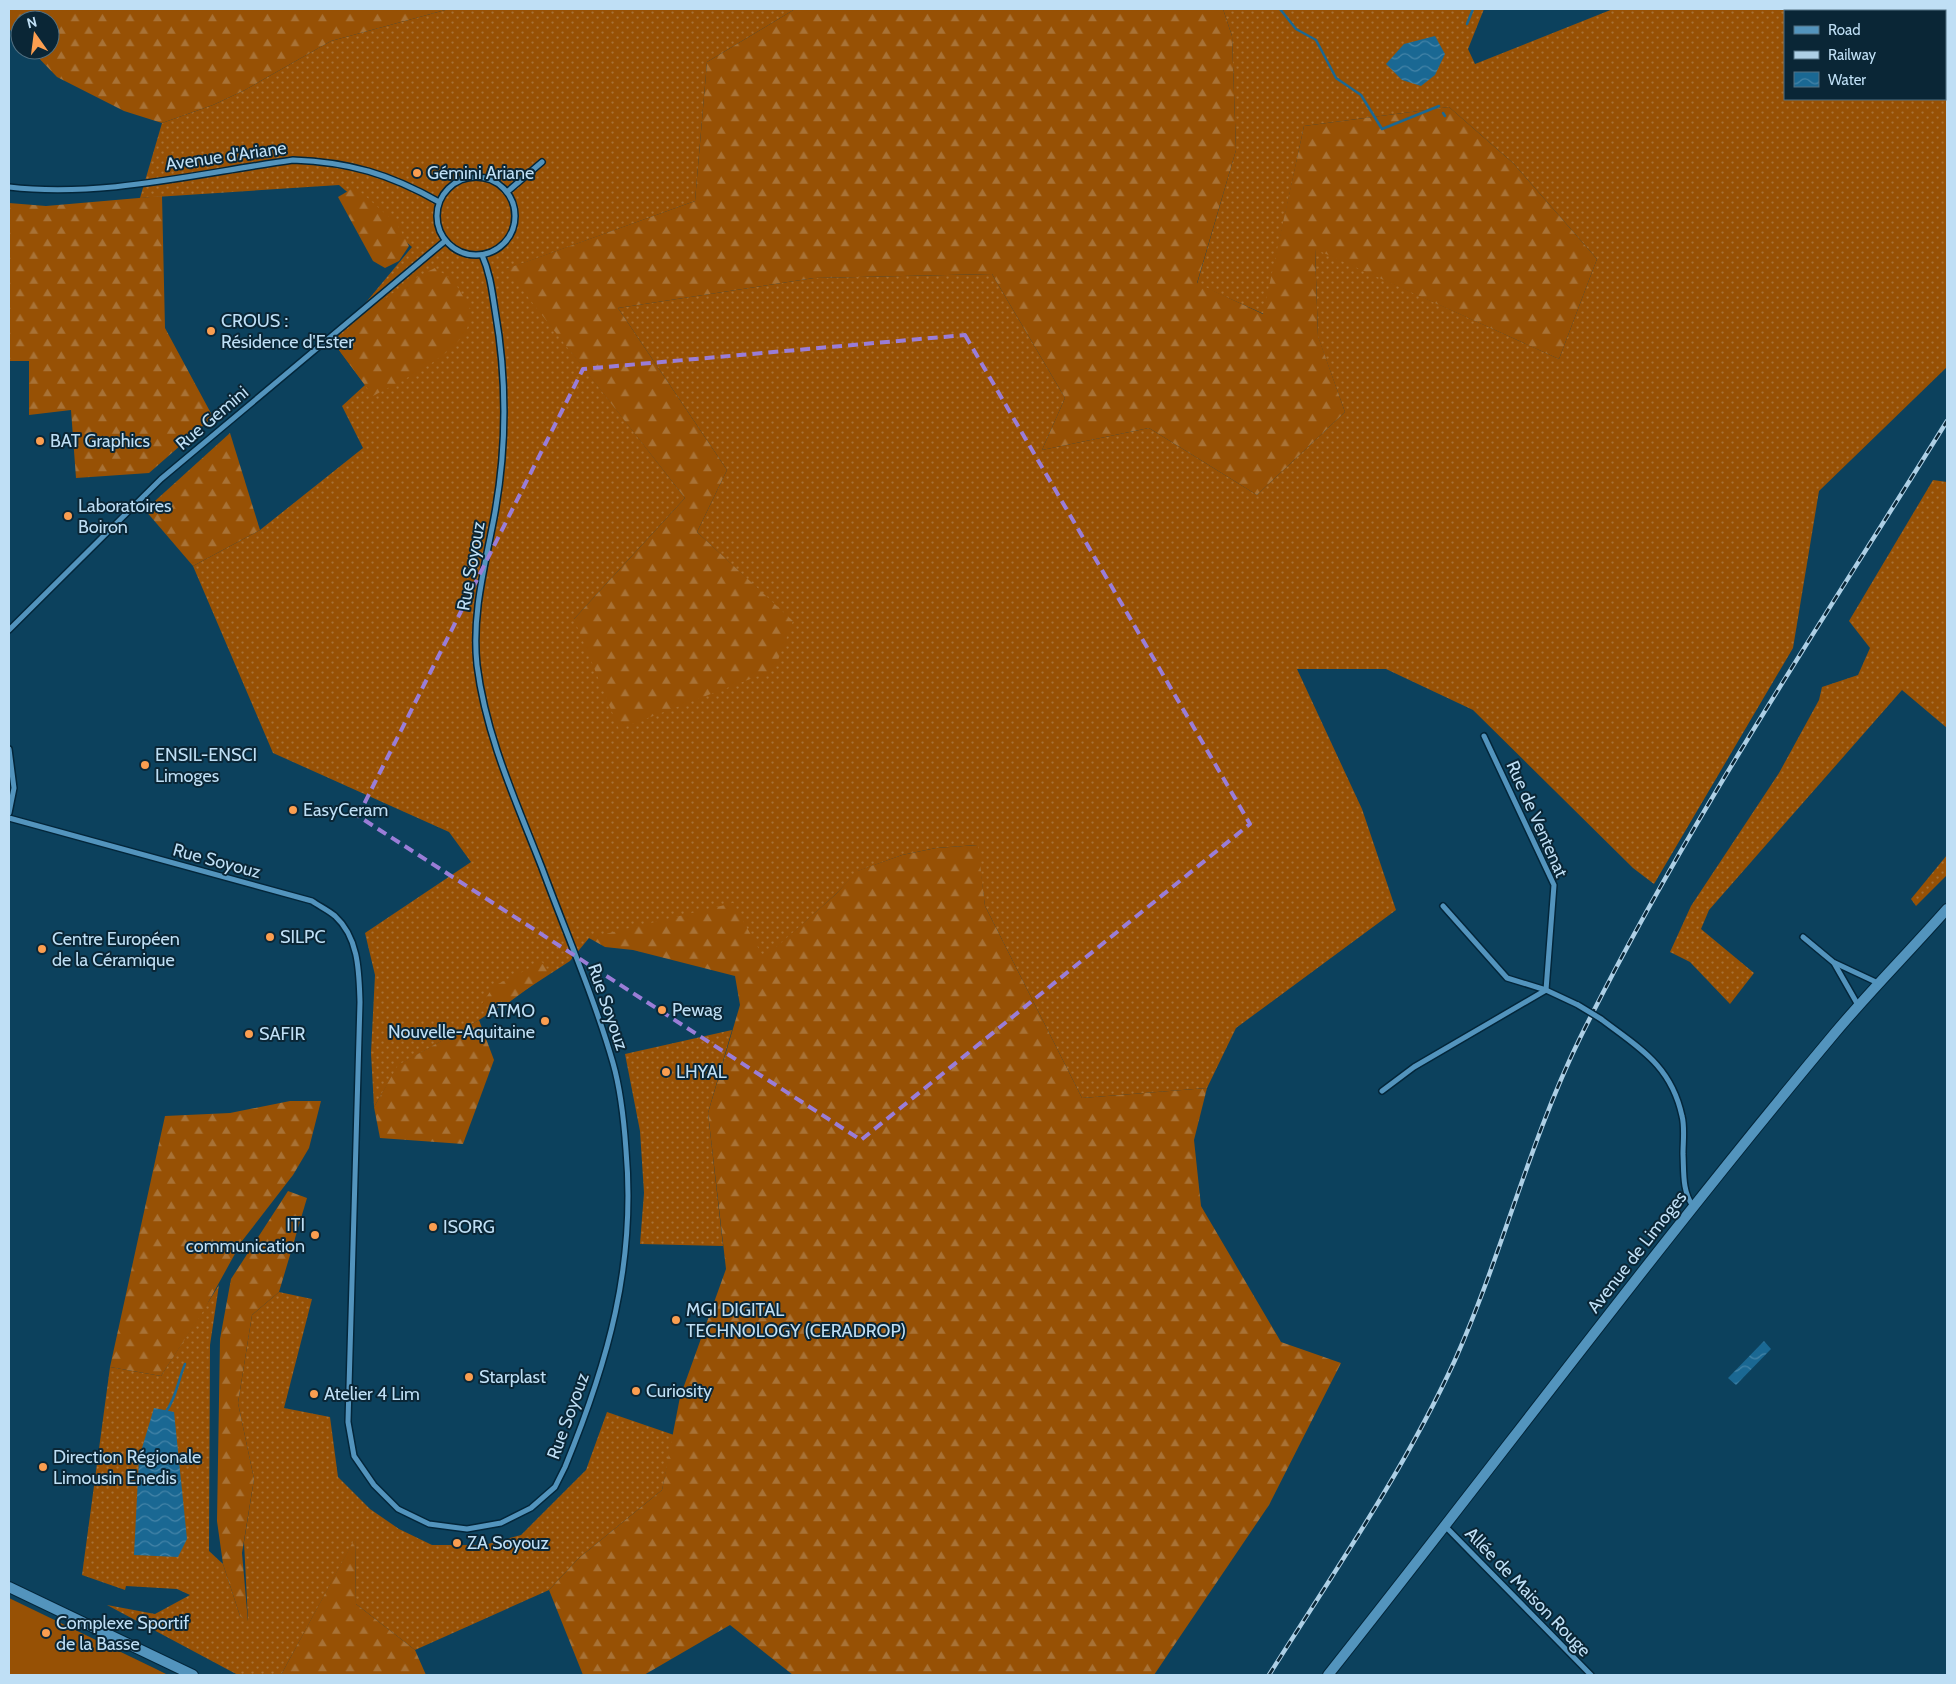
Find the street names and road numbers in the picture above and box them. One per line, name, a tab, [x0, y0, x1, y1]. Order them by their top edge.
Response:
street label: Avenue d'Ariane	[164, 137, 288, 175]
street label: Rue Gemini	[171, 381, 253, 455]
street label: Rue Soyouz	[452, 519, 490, 612]
street label: Rue de Ventenat	[1501, 757, 1573, 881]
street label: Rue Soyouz	[171, 839, 264, 883]
street label: Rue Soyouz	[583, 961, 633, 1054]
street label: Avenue de Limoges	[1583, 1187, 1691, 1317]
street label: Rue Soyouz	[542, 1369, 594, 1462]
street label: Allée de Maison Rouge	[1460, 1523, 1596, 1661]

